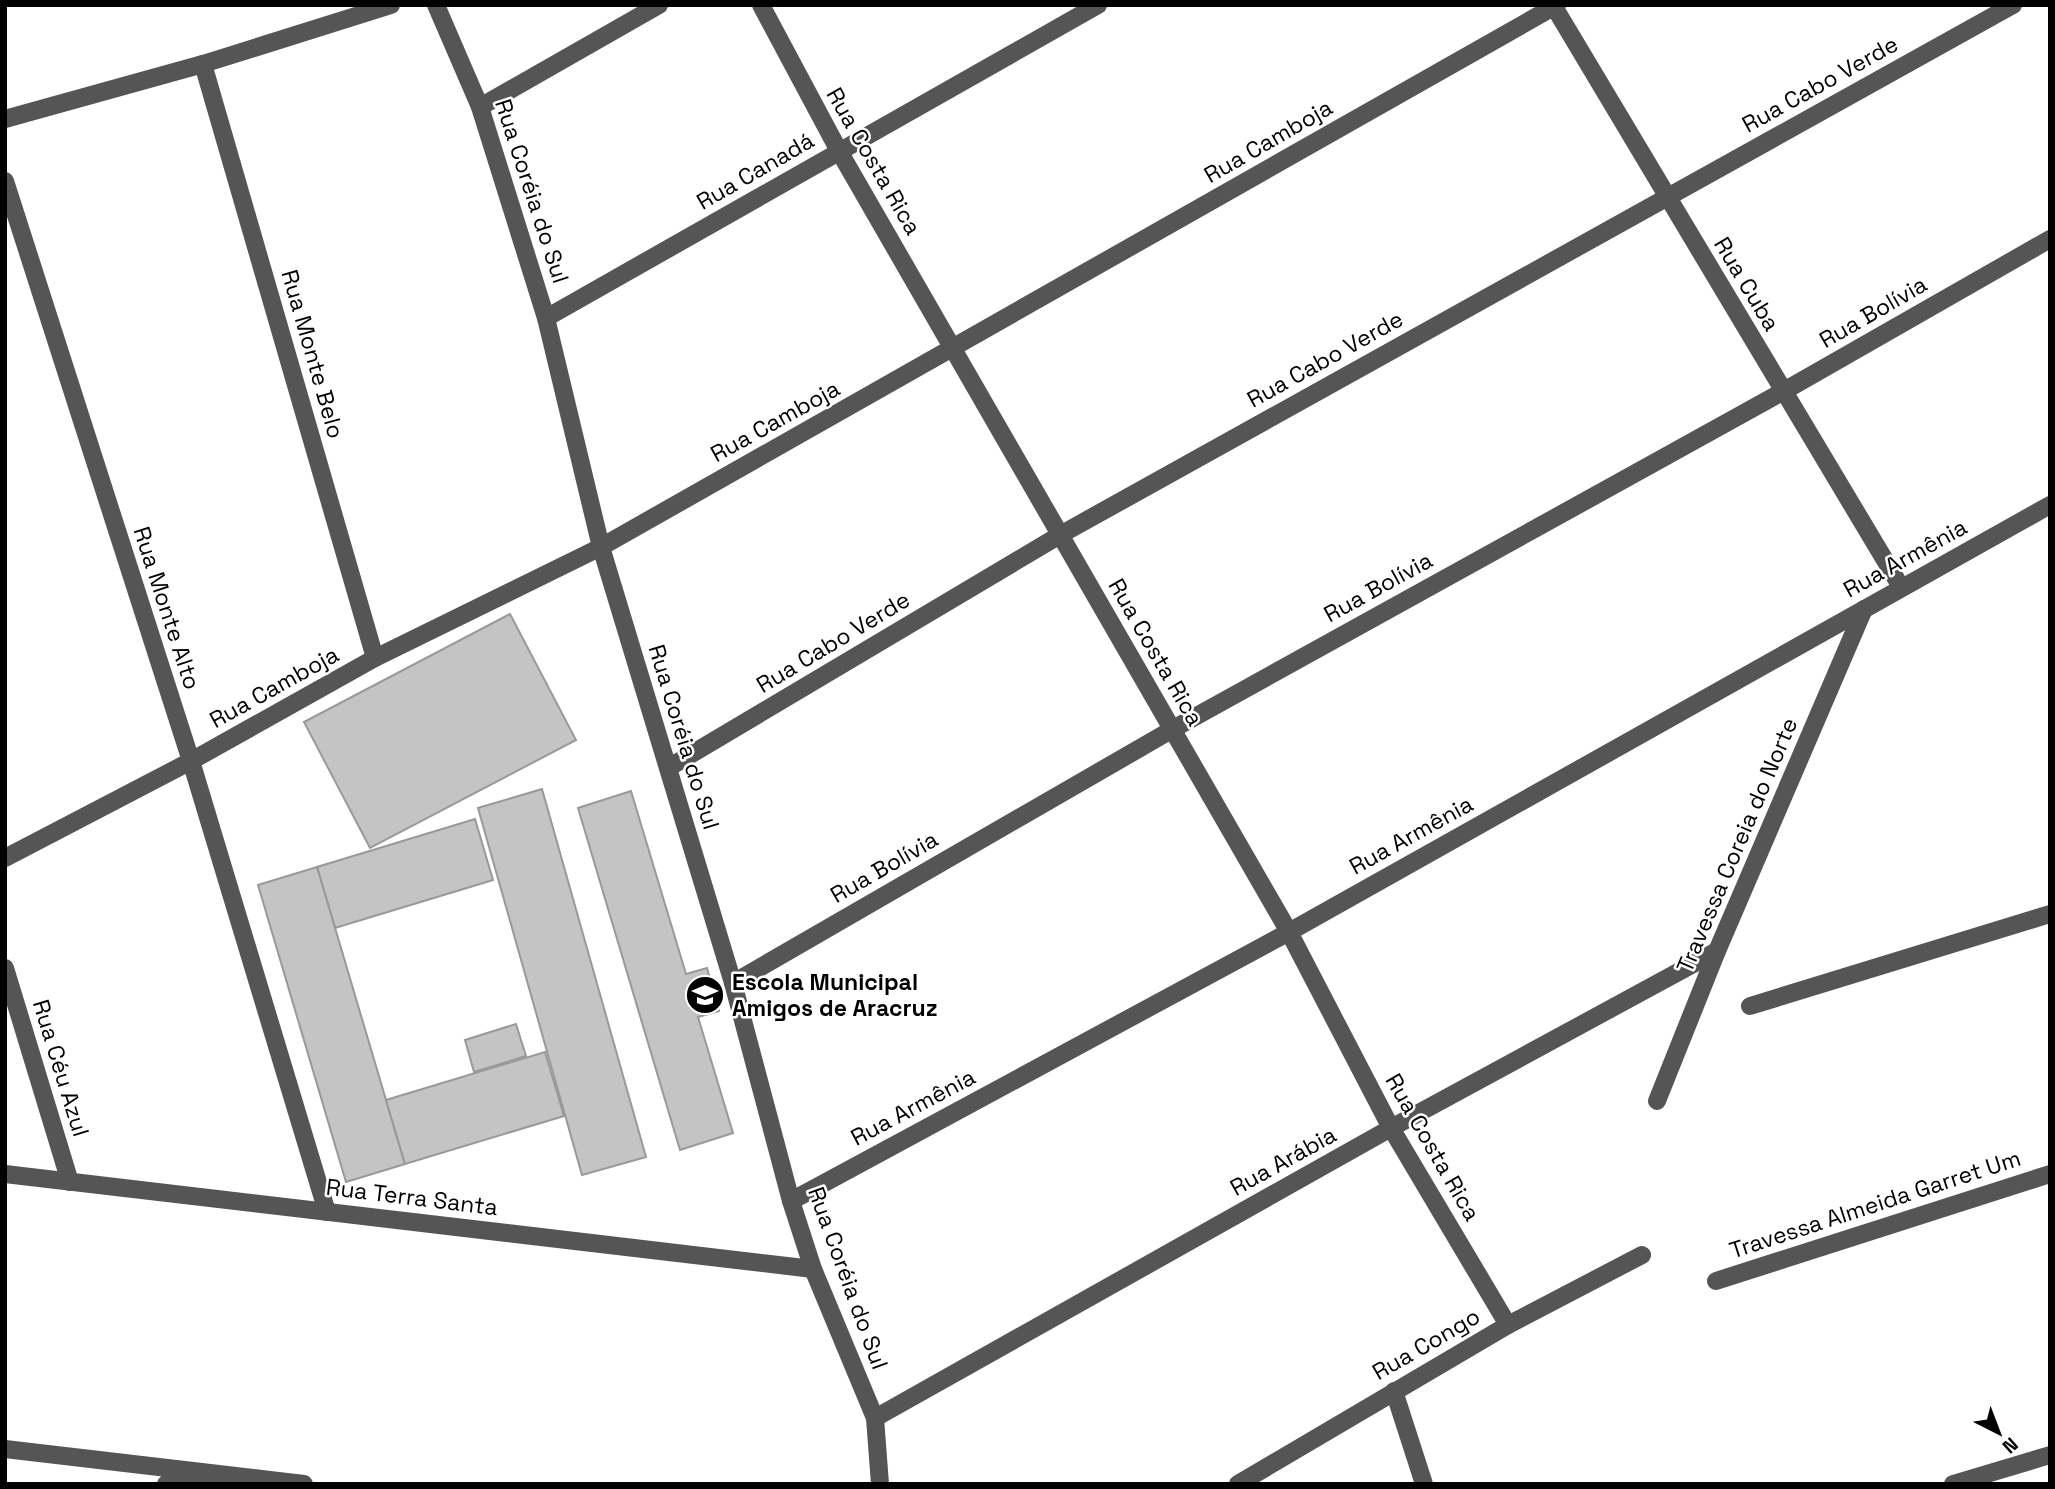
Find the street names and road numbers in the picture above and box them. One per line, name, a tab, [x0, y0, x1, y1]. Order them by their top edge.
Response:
street label: Rua Cabo Verde	[1737, 29, 1903, 139]
street label: Rua Costa Rica	[820, 82, 928, 240]
street label: Rua Camboja	[1198, 92, 1338, 190]
street label: Rua Coréia do Sul	[488, 95, 576, 287]
street label: Rua Canadá	[691, 125, 819, 217]
street label: Rua Cuba	[1707, 231, 1787, 337]
street label: Rua Monte Belo	[275, 266, 351, 442]
street label: Rua Bolívia	[1814, 269, 1932, 355]
street label: Rua Cabo Verde	[1242, 304, 1408, 414]
street label: Rua Camboja	[705, 373, 845, 469]
street label: Rua Armênia	[1838, 512, 1972, 604]
street label: Rua Monte Alto	[127, 523, 207, 693]
street label: Rua Bolívia	[1318, 545, 1438, 629]
street label: Rua Costa Rica	[1102, 573, 1210, 731]
street label: Rua Cabo Verde	[751, 584, 915, 700]
street label: Rua Camboja	[204, 639, 344, 735]
street label: Rua Coréia do Sul	[642, 641, 726, 833]
street label: Travessa Coreia do Norte	[1670, 713, 1804, 977]
street label: Rua Armênia	[1344, 789, 1478, 881]
street label: Rua Bolívia	[825, 824, 943, 910]
street label: Rua Céu Azul	[26, 996, 96, 1140]
street label: Rua Armênia	[846, 1062, 980, 1152]
street label: Rua Costa Rica	[1379, 1068, 1487, 1226]
street label: Rua Arábia	[1225, 1119, 1341, 1203]
street label: Travessa Almeida Garret Um	[1726, 1143, 2024, 1265]
street label: Rua Terra Santa	[324, 1172, 500, 1222]
street label: Rua Coréia do Sul	[801, 1183, 895, 1373]
street label: Rua Congo	[1367, 1301, 1485, 1387]

